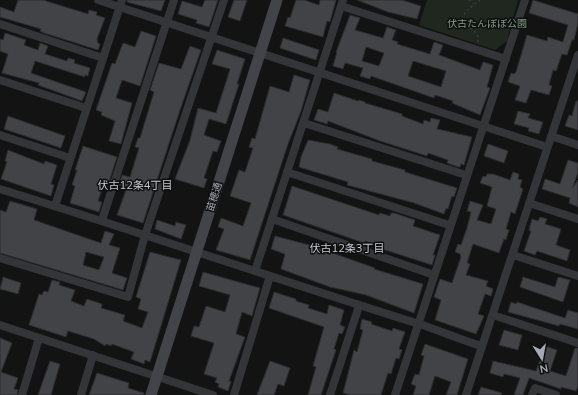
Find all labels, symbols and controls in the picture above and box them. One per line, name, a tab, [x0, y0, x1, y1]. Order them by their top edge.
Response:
park label: 伏古たんぽぽ公園	[447, 17, 527, 30]
district label: 伏古12条4丁目	[98, 178, 172, 192]
street label: 苗穂通	[203, 181, 225, 213]
district label: 伏古12条3丁目	[310, 241, 384, 255]
north arrow	[522, 339, 562, 379]
text: N	[538, 361, 549, 376]

